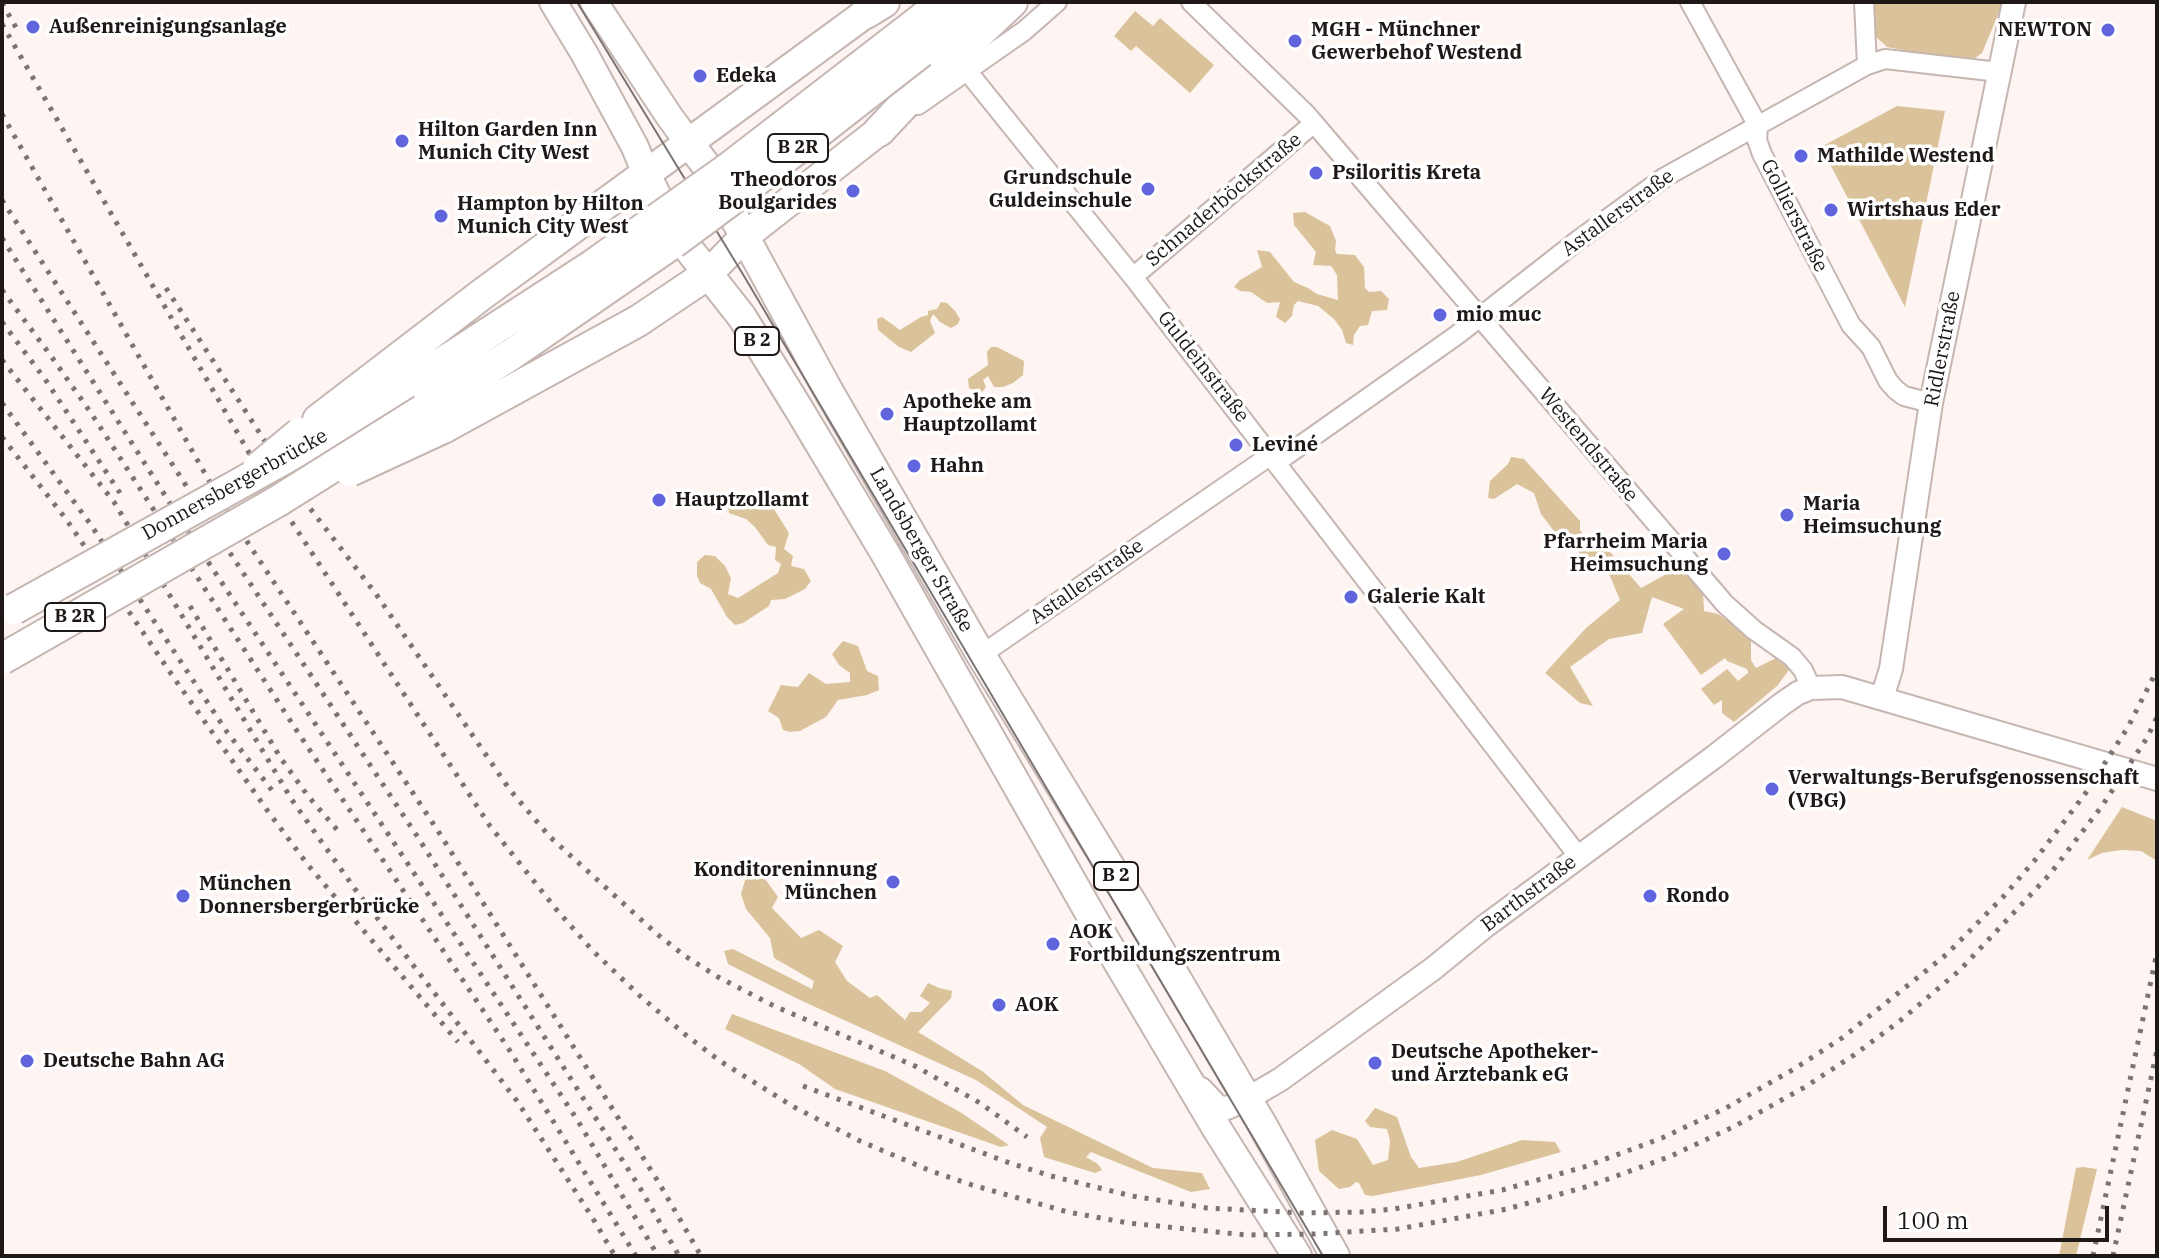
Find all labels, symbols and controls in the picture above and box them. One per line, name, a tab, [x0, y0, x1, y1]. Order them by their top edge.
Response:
place label: Außenreinigungsanlage	[49, 15, 287, 39]
marker: Außenreinigungsanlage	[24, 18, 42, 36]
place label: MGH - Münchner Gewerbehof Westend	[1311, 18, 1522, 65]
place label: NEWTON	[1998, 18, 2092, 42]
marker: NEWTON	[2099, 21, 2117, 39]
marker: MGH - Münchner Gewerbehof Westend	[1286, 32, 1304, 50]
place label: Edeka	[716, 64, 777, 88]
marker: Edeka	[691, 67, 709, 85]
place label: Hilton Garden Inn Munich City West	[418, 118, 597, 165]
street label: Schnaderböckstraße	[1141, 128, 1307, 272]
marker: Hilton Garden Inn Munich City West	[393, 132, 411, 150]
road number: B 2R	[768, 134, 828, 162]
place label: Mathilde Westend	[1817, 144, 1994, 168]
marker: Mathilde Westend	[1792, 147, 1810, 165]
street label: Gollierstraße	[1755, 155, 1833, 277]
place label: Psiloritis Kreta	[1332, 161, 1481, 185]
marker: Psiloritis Kreta	[1307, 164, 1325, 182]
street label: Astallerstraße	[1557, 164, 1679, 262]
place label: Grundschule Guldeinschule	[988, 166, 1132, 213]
place label: Theodoros Boulgarides	[718, 168, 837, 215]
marker: Grundschule Guldeinschule	[1139, 180, 1157, 198]
marker: Theodoros Boulgarides	[844, 182, 862, 200]
place label: Hampton by Hilton Munich City West	[457, 192, 644, 239]
place label: Wirtshaus Eder	[1847, 198, 2001, 222]
marker: Wirtshaus Eder	[1822, 201, 1840, 219]
marker: Hampton by Hilton Munich City West	[432, 207, 450, 225]
street label: Ridlerstraße	[1920, 289, 1966, 409]
place label: mio muc	[1456, 303, 1541, 327]
marker: mio muc	[1431, 306, 1449, 324]
street label: Guldeinstraße	[1152, 307, 1254, 427]
road number: B 2	[735, 327, 779, 355]
street label: Westendstraße	[1533, 383, 1643, 507]
place label: Apotheke am Hauptzollamt	[903, 390, 1037, 437]
marker: Apotheke am Hauptzollamt	[878, 405, 896, 423]
street label: Donnersbergerbrücke	[138, 424, 332, 546]
place label: Leviné	[1252, 433, 1318, 457]
marker: Leviné	[1227, 436, 1245, 454]
place label: Hahn	[930, 454, 984, 478]
marker: Hahn	[905, 457, 923, 475]
street label: Landsberger Straße	[864, 463, 978, 637]
place label: Hauptzollamt	[675, 488, 809, 512]
marker: Hauptzollamt	[650, 491, 668, 509]
place label: Maria Heimsuchung	[1803, 492, 1941, 539]
marker: Maria Heimsuchung	[1778, 506, 1796, 524]
place label: Pfarrheim Maria Heimsuchung	[1543, 530, 1708, 577]
street label: Astallerstraße	[1026, 534, 1148, 630]
marker: Pfarrheim Maria Heimsuchung	[1715, 545, 1733, 563]
place label: Galerie Kalt	[1367, 585, 1485, 609]
marker: Galerie Kalt	[1342, 588, 1360, 606]
road number: B 2R	[45, 603, 105, 631]
place label: Verwaltungs-Berufsgenossenschaft (VBG)	[1788, 766, 2139, 813]
marker: Verwaltungs-Berufsgenossenschaft (VBG)	[1763, 780, 1781, 798]
street label: Barthstraße	[1477, 850, 1581, 938]
place label: Konditoreninnung München	[694, 858, 877, 905]
road number: B 2	[1094, 862, 1138, 890]
place label: München Donnersbergerbrücke	[199, 872, 419, 919]
marker: Konditoreninnung München	[884, 873, 902, 891]
place label: Rondo	[1666, 884, 1729, 908]
marker: München Donnersbergerbrücke	[174, 887, 192, 905]
marker: Rondo	[1641, 887, 1659, 905]
place label: AOK Fortbildungszentrum	[1069, 920, 1281, 967]
marker: AOK Fortbildungszentrum	[1044, 935, 1062, 953]
place label: AOK	[1015, 993, 1059, 1017]
marker: AOK	[990, 996, 1008, 1014]
place label: Deutsche Apotheker- und Ärztebank eG	[1391, 1040, 1598, 1087]
place label: Deutsche Bahn AG	[43, 1049, 225, 1073]
marker: Deutsche Bahn AG	[18, 1052, 36, 1070]
marker: Deutsche Apotheker- und Ärztebank eG	[1366, 1054, 1384, 1072]
scale bar	[1887, 1190, 2113, 1240]
text: 100 m	[1897, 1204, 1969, 1236]

